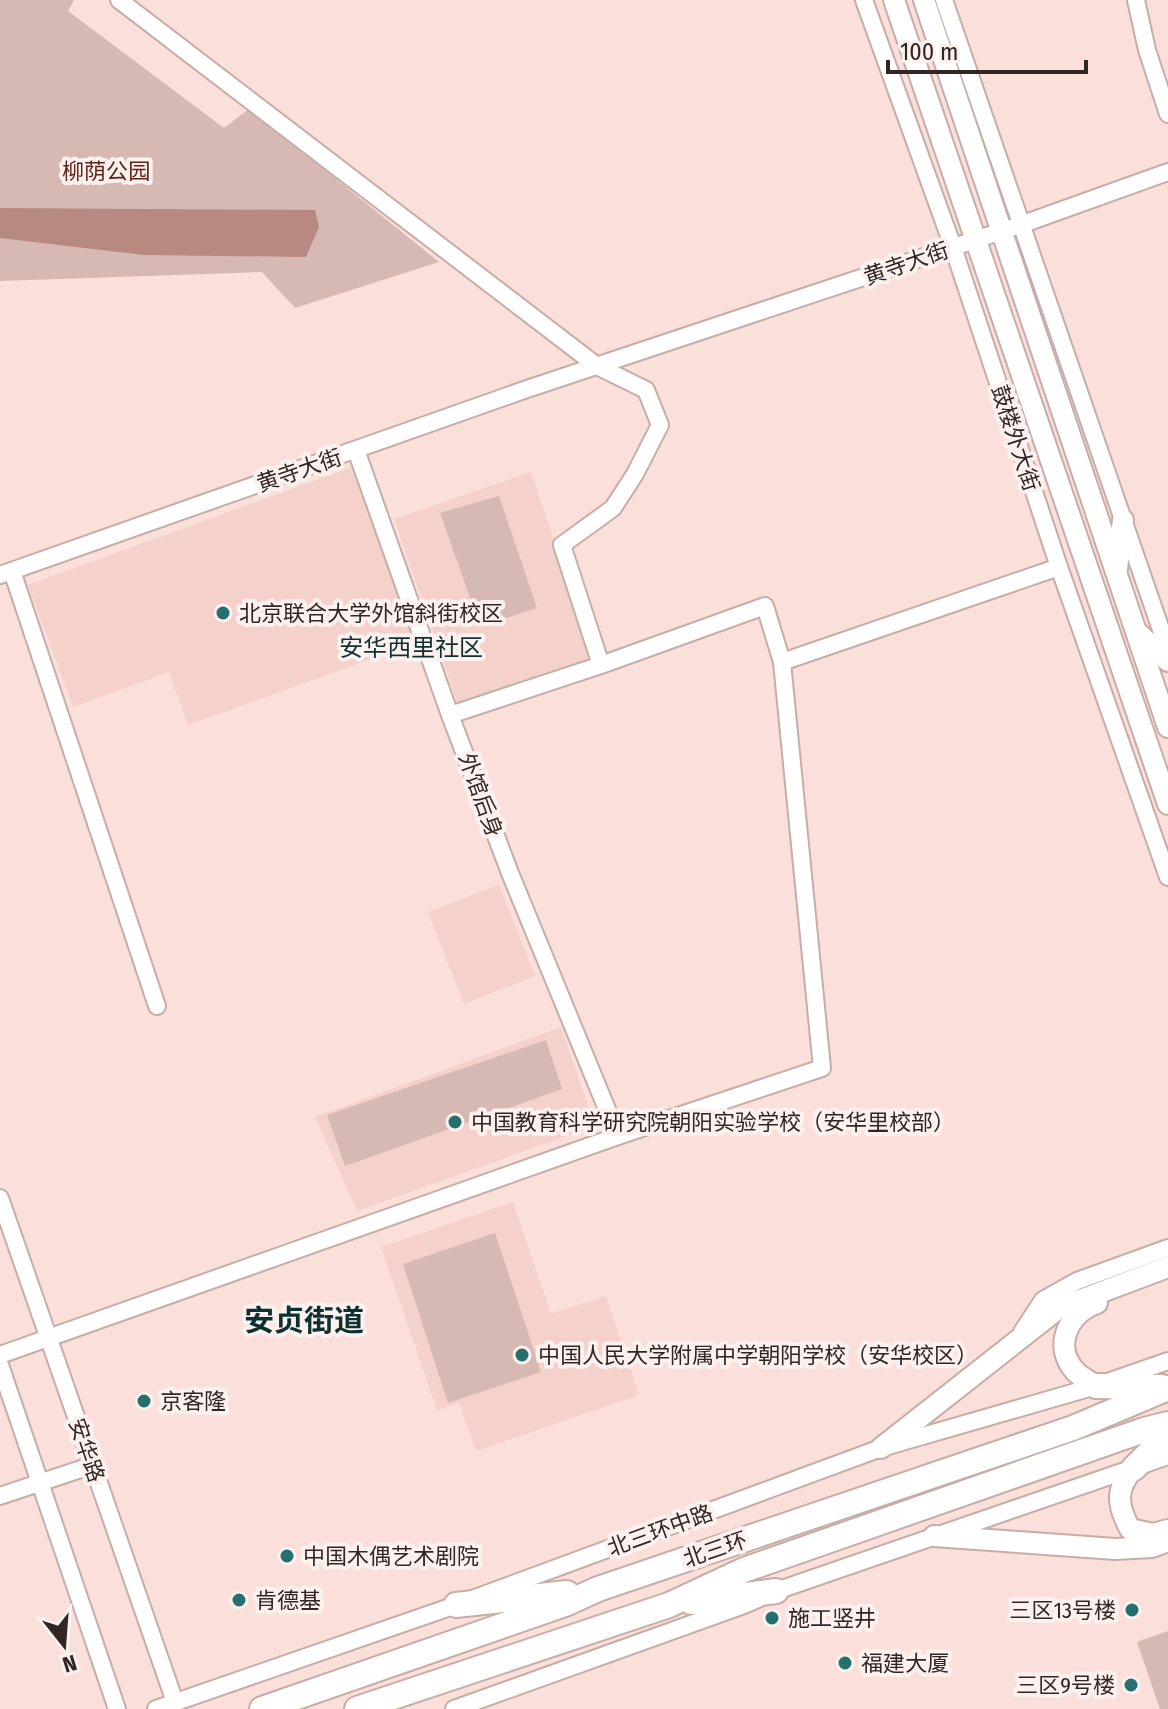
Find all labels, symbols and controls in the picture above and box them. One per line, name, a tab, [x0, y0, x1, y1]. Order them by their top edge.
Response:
scale bar	[888, 24, 1086, 74]
text: 100 m	[900, 38, 958, 66]
park label: 柳荫公园	[62, 158, 150, 185]
street label: 黄寺大街	[860, 236, 952, 291]
street label: 鼓楼外大街	[986, 382, 1045, 495]
street label: 黄寺大街	[253, 443, 345, 498]
place label: 北京联合大学外馆斜街校区	[239, 600, 503, 627]
marker: 北京联合大学外馆斜街校区	[214, 604, 232, 622]
district label: 安华西里社区	[339, 634, 483, 662]
street label: 外馆后身	[453, 749, 508, 841]
place label: 中国教育科学研究院朝阳实验学校（安华里校部）	[471, 1109, 955, 1136]
marker: 中国教育科学研究院朝阳实验学校（安华里校部）	[446, 1113, 464, 1131]
district label: 安贞街道	[244, 1303, 364, 1339]
place label: 中国人民大学附属中学朝阳学校（安华校区）	[538, 1342, 978, 1369]
marker: 中国人民大学附属中学朝阳学校（安华校区）	[513, 1346, 531, 1364]
place label: 京客隆	[160, 1388, 226, 1415]
marker: 京客隆	[135, 1392, 153, 1410]
street label: 安华路	[63, 1415, 110, 1486]
street label: 北三环中路	[604, 1499, 716, 1561]
street label: 北三环	[680, 1526, 750, 1572]
place label: 中国木偶艺术剧院	[303, 1543, 479, 1570]
marker: 中国木偶艺术剧院	[278, 1547, 296, 1565]
place label: 肯德基	[255, 1587, 321, 1614]
marker: 肯德基	[230, 1591, 248, 1609]
place label: 三区13号楼	[1009, 1597, 1116, 1624]
marker: 三区13号楼	[1123, 1601, 1141, 1619]
north arrow	[24, 1605, 104, 1685]
place label: 施工竖井	[788, 1605, 876, 1632]
marker: 施工竖井	[763, 1609, 781, 1627]
text: N	[59, 1649, 80, 1678]
place label: 福建大厦	[861, 1650, 949, 1677]
marker: 福建大厦	[836, 1654, 854, 1672]
place label: 三区9号楼	[1016, 1672, 1115, 1699]
marker: 三区9号楼	[1122, 1676, 1140, 1694]

